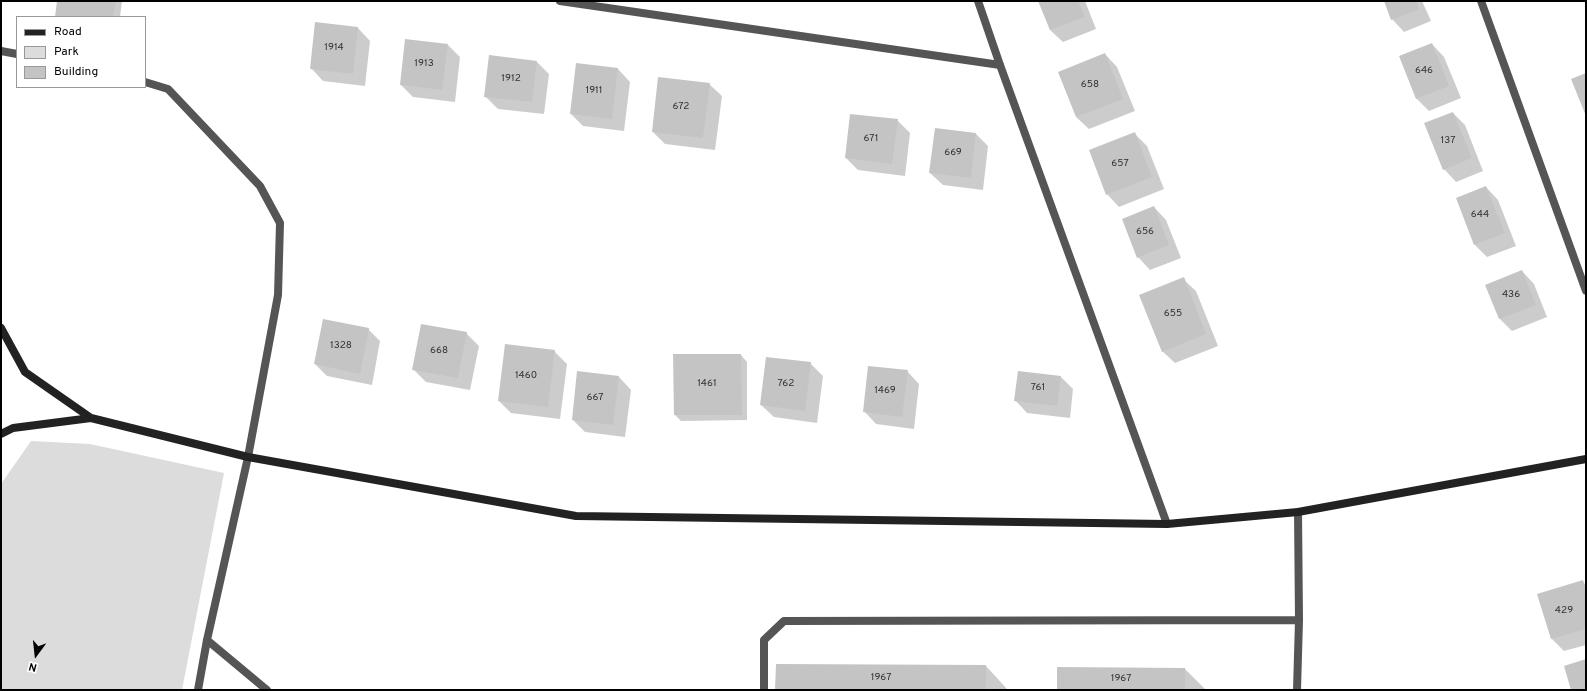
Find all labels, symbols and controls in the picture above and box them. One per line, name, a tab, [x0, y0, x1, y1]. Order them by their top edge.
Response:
legend	[16, 16, 146, 88]
text: Road	[54, 24, 82, 40]
house number: 1914	[324, 42, 344, 54]
text: Park	[54, 44, 79, 60]
house number: 1913	[414, 58, 434, 70]
text: Building	[54, 64, 98, 80]
house number: 646	[1415, 65, 1433, 77]
house number: 1912	[501, 73, 521, 85]
house number: 658	[1081, 79, 1099, 91]
house number: 1911	[585, 85, 603, 97]
house number: 672	[673, 101, 689, 113]
house number: 671	[864, 133, 878, 145]
house number: 137	[1441, 135, 1455, 147]
house number: 669	[944, 147, 962, 159]
house number: 657	[1111, 158, 1129, 170]
house number: 644	[1471, 209, 1489, 221]
house number: 656	[1136, 226, 1154, 238]
house number: 436	[1502, 289, 1520, 301]
house number: 655	[1164, 308, 1182, 320]
house number: 1328	[330, 340, 352, 352]
house number: 668	[430, 345, 448, 357]
house number: 1460	[515, 370, 537, 382]
house number: 1461	[697, 378, 717, 390]
house number: 762	[778, 378, 794, 390]
house number: 761	[1031, 382, 1045, 394]
house number: 1469	[874, 385, 896, 397]
house number: 667	[587, 392, 603, 404]
house number: 429	[1555, 605, 1573, 617]
north arrow	[16, 635, 56, 675]
text: N	[27, 659, 39, 674]
house number: 1967	[871, 672, 891, 684]
house number: 1967	[1111, 673, 1131, 685]

